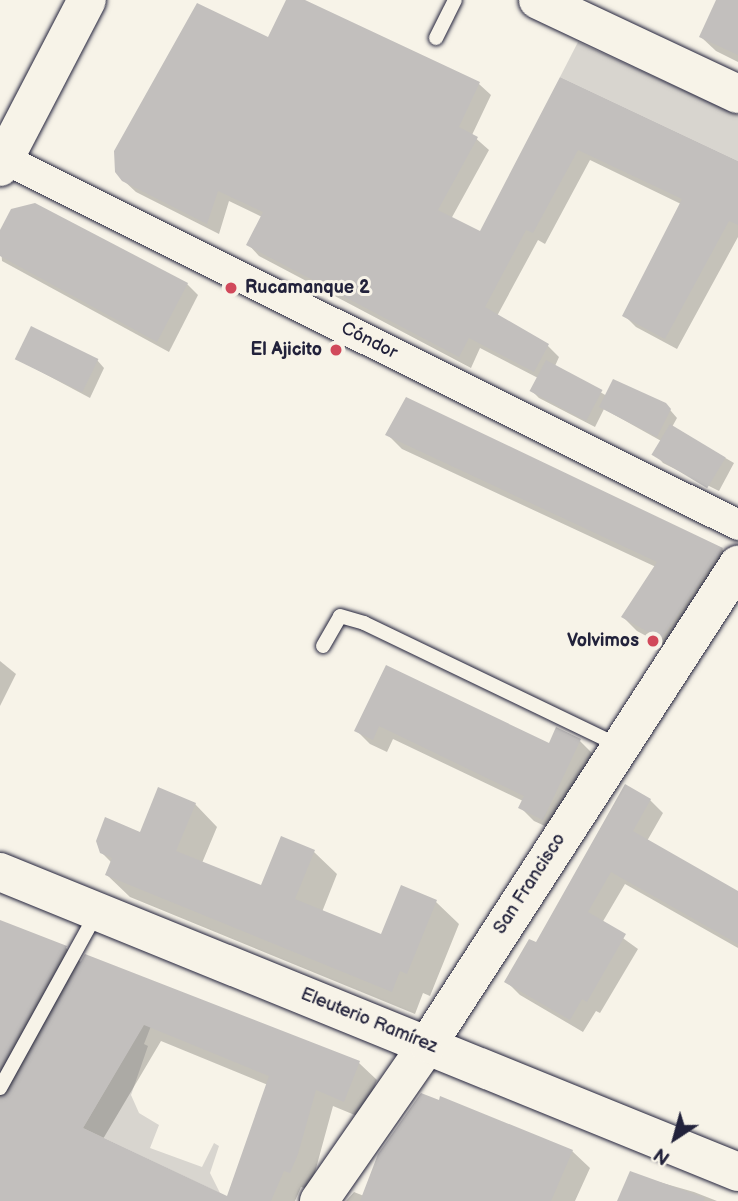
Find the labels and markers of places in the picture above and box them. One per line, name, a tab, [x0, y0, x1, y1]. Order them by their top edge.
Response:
place label: Rucamanque 2	[245, 277, 370, 299]
marker: Rucamanque 2	[223, 280, 239, 296]
place label: El Ajicito	[250, 339, 322, 361]
marker: El Ajicito	[328, 342, 344, 358]
place label: Volvimos	[567, 630, 639, 652]
marker: Volvimos	[645, 633, 661, 649]

